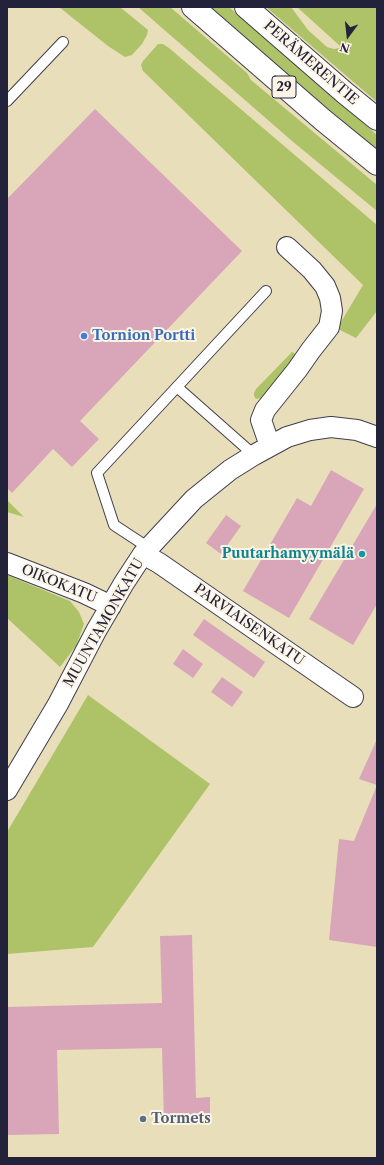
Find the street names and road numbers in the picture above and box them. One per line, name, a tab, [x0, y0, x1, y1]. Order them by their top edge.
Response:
street label: PERÄMERENTIE	[260, 17, 362, 109]
road number: 29	[272, 76, 296, 98]
street label: MUUNTAMONKATU	[60, 556, 148, 690]
street label: OIKOKATU	[19, 561, 99, 607]
street label: PARVIAISENKATU	[191, 581, 307, 669]

